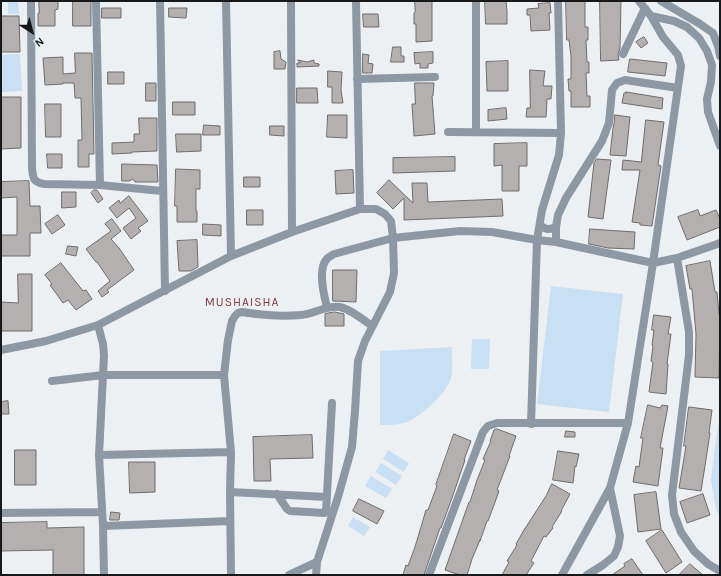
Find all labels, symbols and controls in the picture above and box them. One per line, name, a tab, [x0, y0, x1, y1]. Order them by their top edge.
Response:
north arrow	[12, 12, 52, 52]
text: N	[32, 35, 46, 50]
district label: MUSHAISHA	[205, 296, 279, 310]

